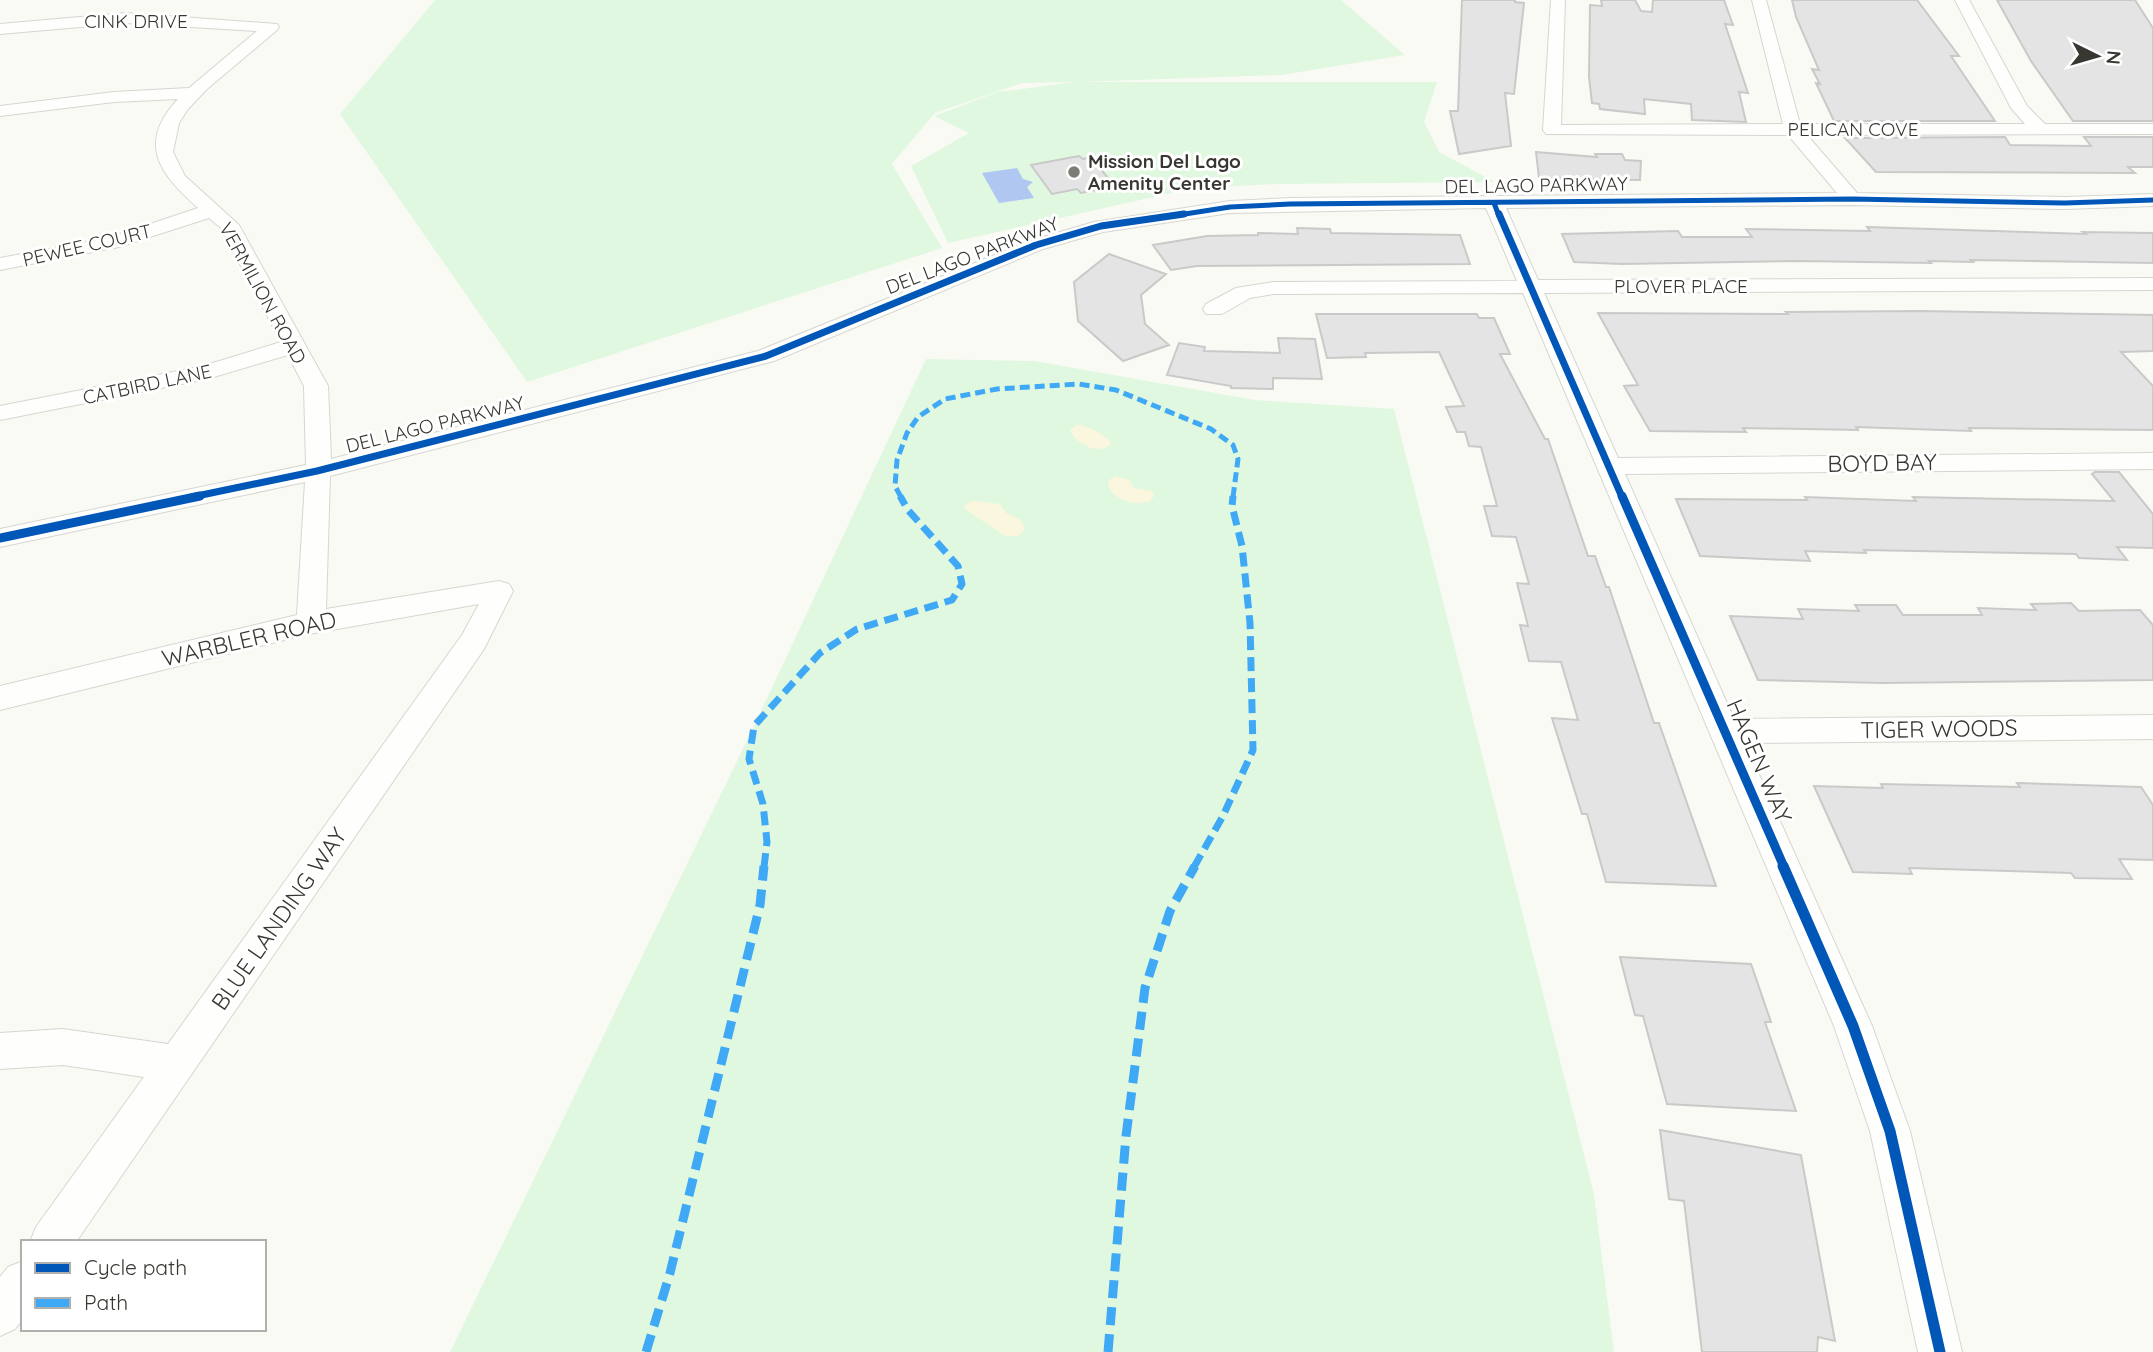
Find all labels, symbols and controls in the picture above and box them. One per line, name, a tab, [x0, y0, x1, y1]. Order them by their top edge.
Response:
street label: CINK DRIVE	[84, 9, 188, 33]
north arrow	[2062, 21, 2132, 91]
text: N	[2101, 49, 2126, 65]
street label: PELICAN COVE	[1788, 117, 1918, 141]
place label: Mission Del Lago Amenity Center	[1088, 149, 1241, 195]
marker: Mission Del Lago Amenity Center	[1066, 164, 1082, 180]
street label: DEL LAGO PARKWAY	[1444, 171, 1628, 199]
street label: DEL LAGO PARKWAY	[882, 211, 1062, 299]
street label: PEWEE COURT	[20, 218, 154, 272]
street label: VERMILION ROAD	[214, 218, 312, 368]
street label: PLOVER PLACE	[1614, 274, 1748, 298]
street label: CATBIRD LANE	[80, 359, 214, 409]
street label: DEL LAGO PARKWAY	[343, 390, 527, 458]
street label: BOYD BAY	[1827, 447, 1937, 478]
street label: WARBLER ROAD	[159, 604, 339, 673]
street label: HAGEN WAY	[1720, 694, 1799, 827]
street label: TIGER WOODS	[1860, 713, 2018, 744]
street label: BLUE LANDING WAY	[205, 822, 353, 1016]
legend	[21, 1240, 266, 1331]
text: Cycle path	[84, 1254, 187, 1280]
text: Path	[84, 1289, 128, 1315]

